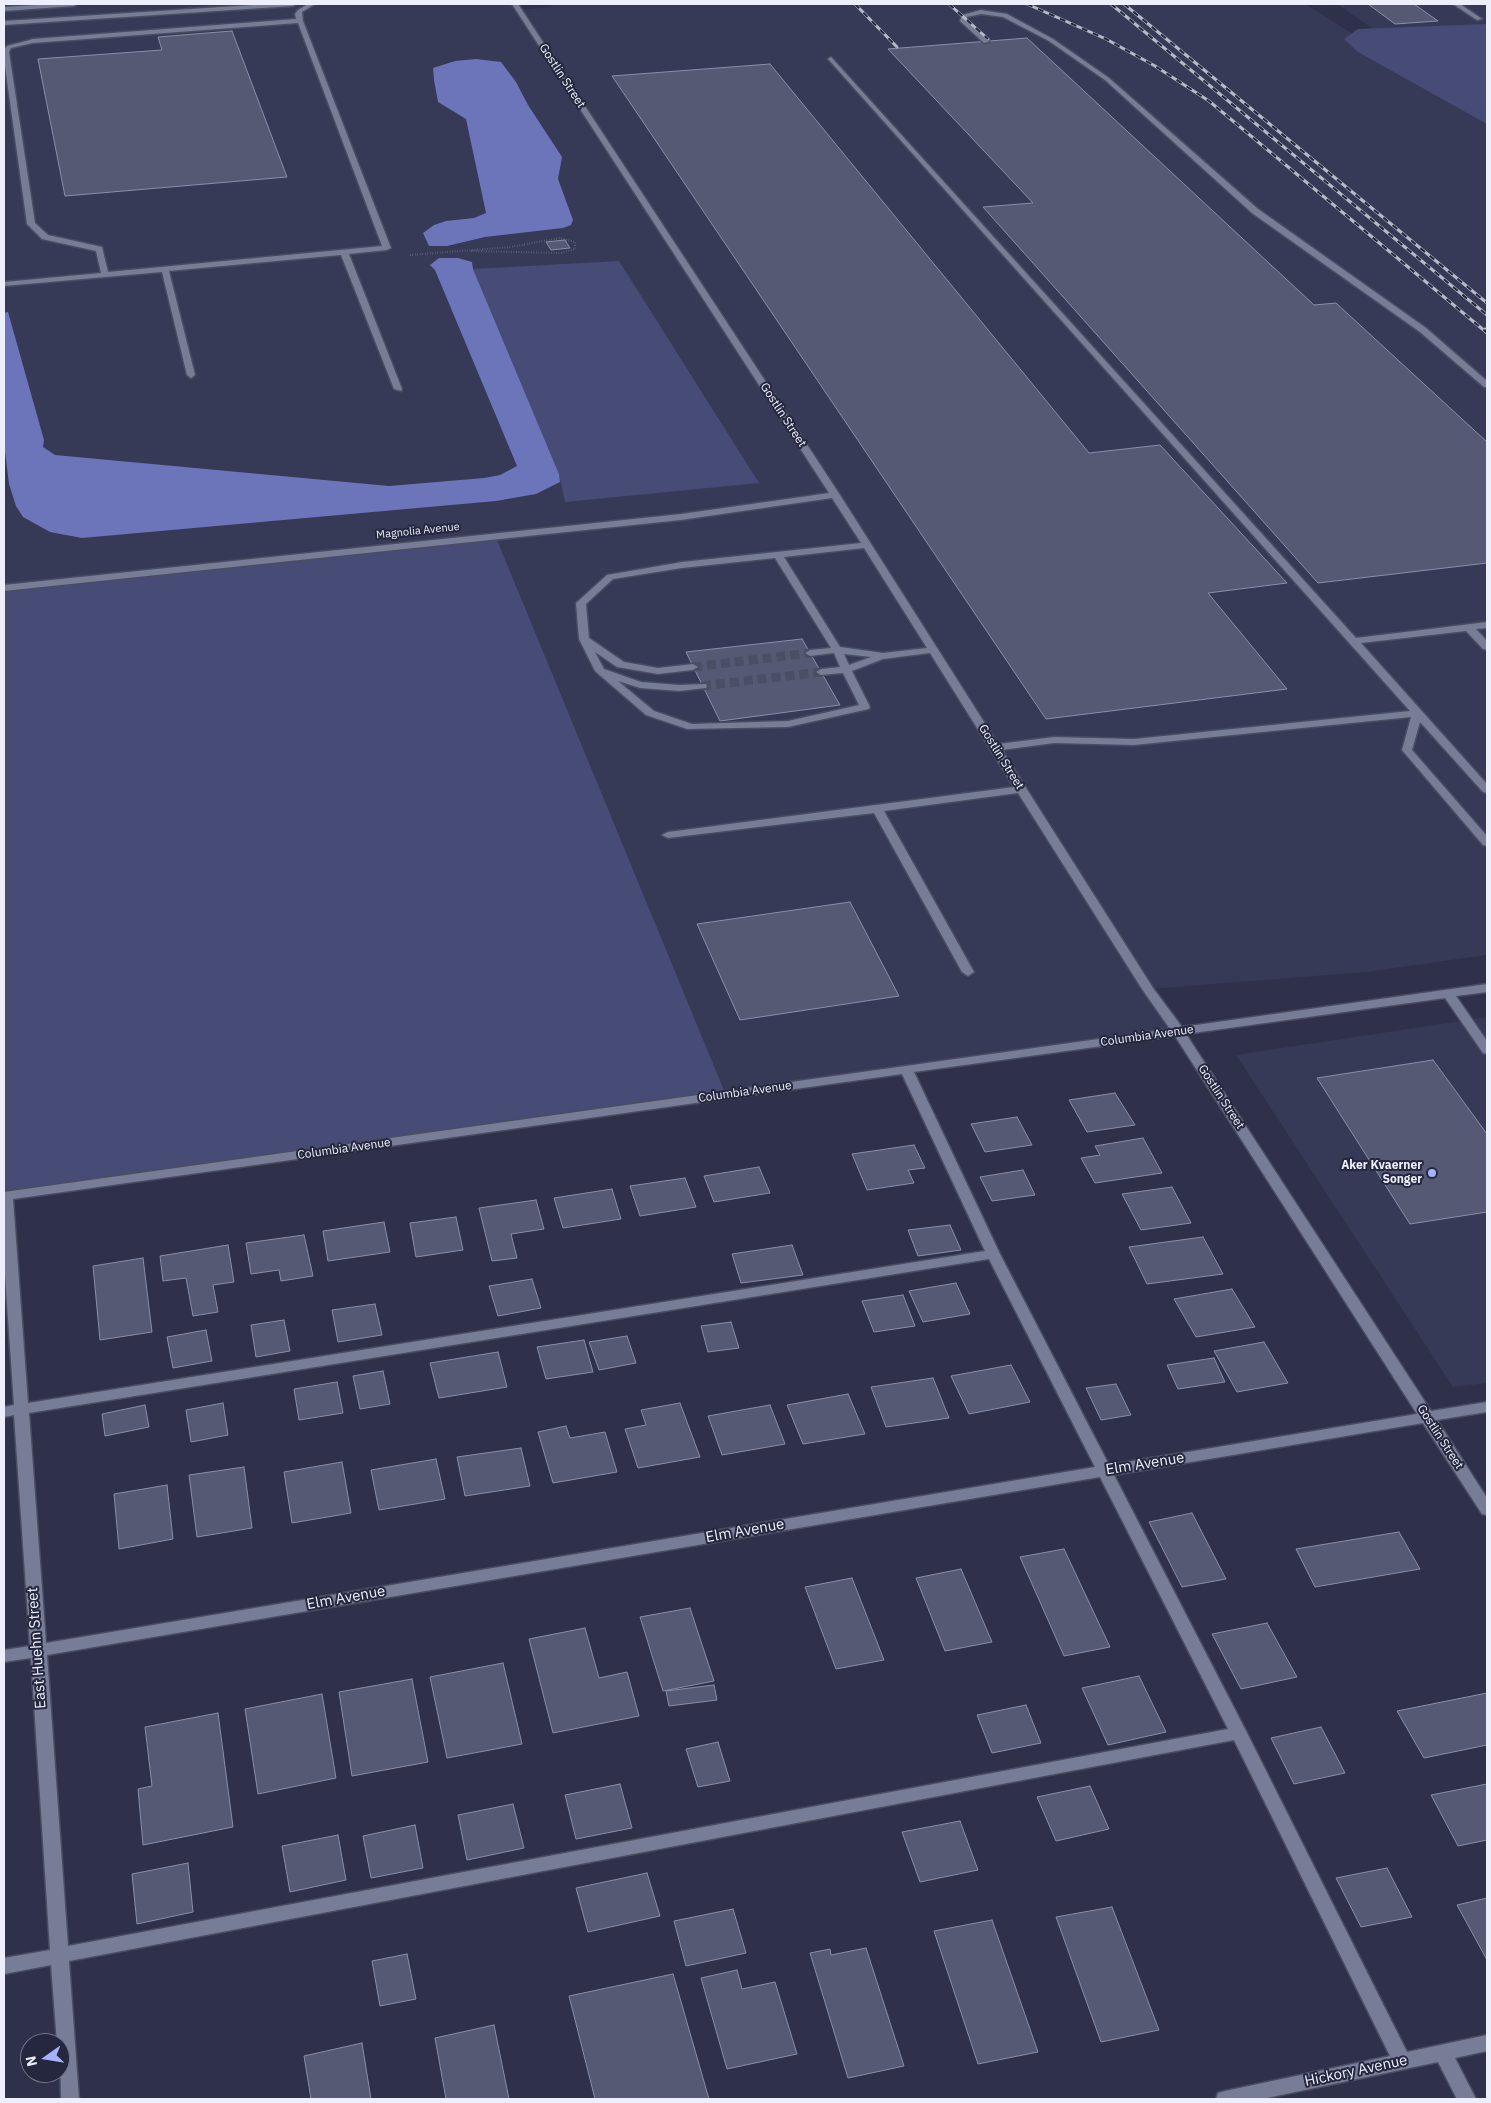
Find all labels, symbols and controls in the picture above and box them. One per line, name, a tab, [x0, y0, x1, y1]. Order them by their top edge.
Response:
street label: Gostlin Street	[536, 41, 588, 111]
street label: Gostlin Street	[757, 380, 809, 450]
street label: Magnolia Avenue	[376, 520, 460, 542]
street label: Gostlin Street	[975, 722, 1027, 792]
street label: Columbia Avenue	[1099, 1022, 1195, 1050]
street label: Gostlin Street	[1195, 1062, 1247, 1132]
street label: Columbia Avenue	[697, 1078, 793, 1106]
street label: Columbia Avenue	[296, 1135, 392, 1163]
place label: Aker Kvaerner Songer	[1341, 1159, 1422, 1187]
marker: Aker Kvaerner Songer	[1426, 1167, 1438, 1179]
street label: Gostlin Street	[1414, 1402, 1466, 1472]
street label: Elm Avenue	[1104, 1449, 1186, 1479]
street label: Elm Avenue	[704, 1515, 786, 1547]
street label: Elm Avenue	[305, 1582, 387, 1614]
street label: East Huehn Street	[24, 1587, 50, 1709]
north arrow	[20, 2033, 70, 2083]
street label: Hickory Avenue	[1303, 2051, 1409, 2091]
text: N	[21, 2054, 41, 2068]

